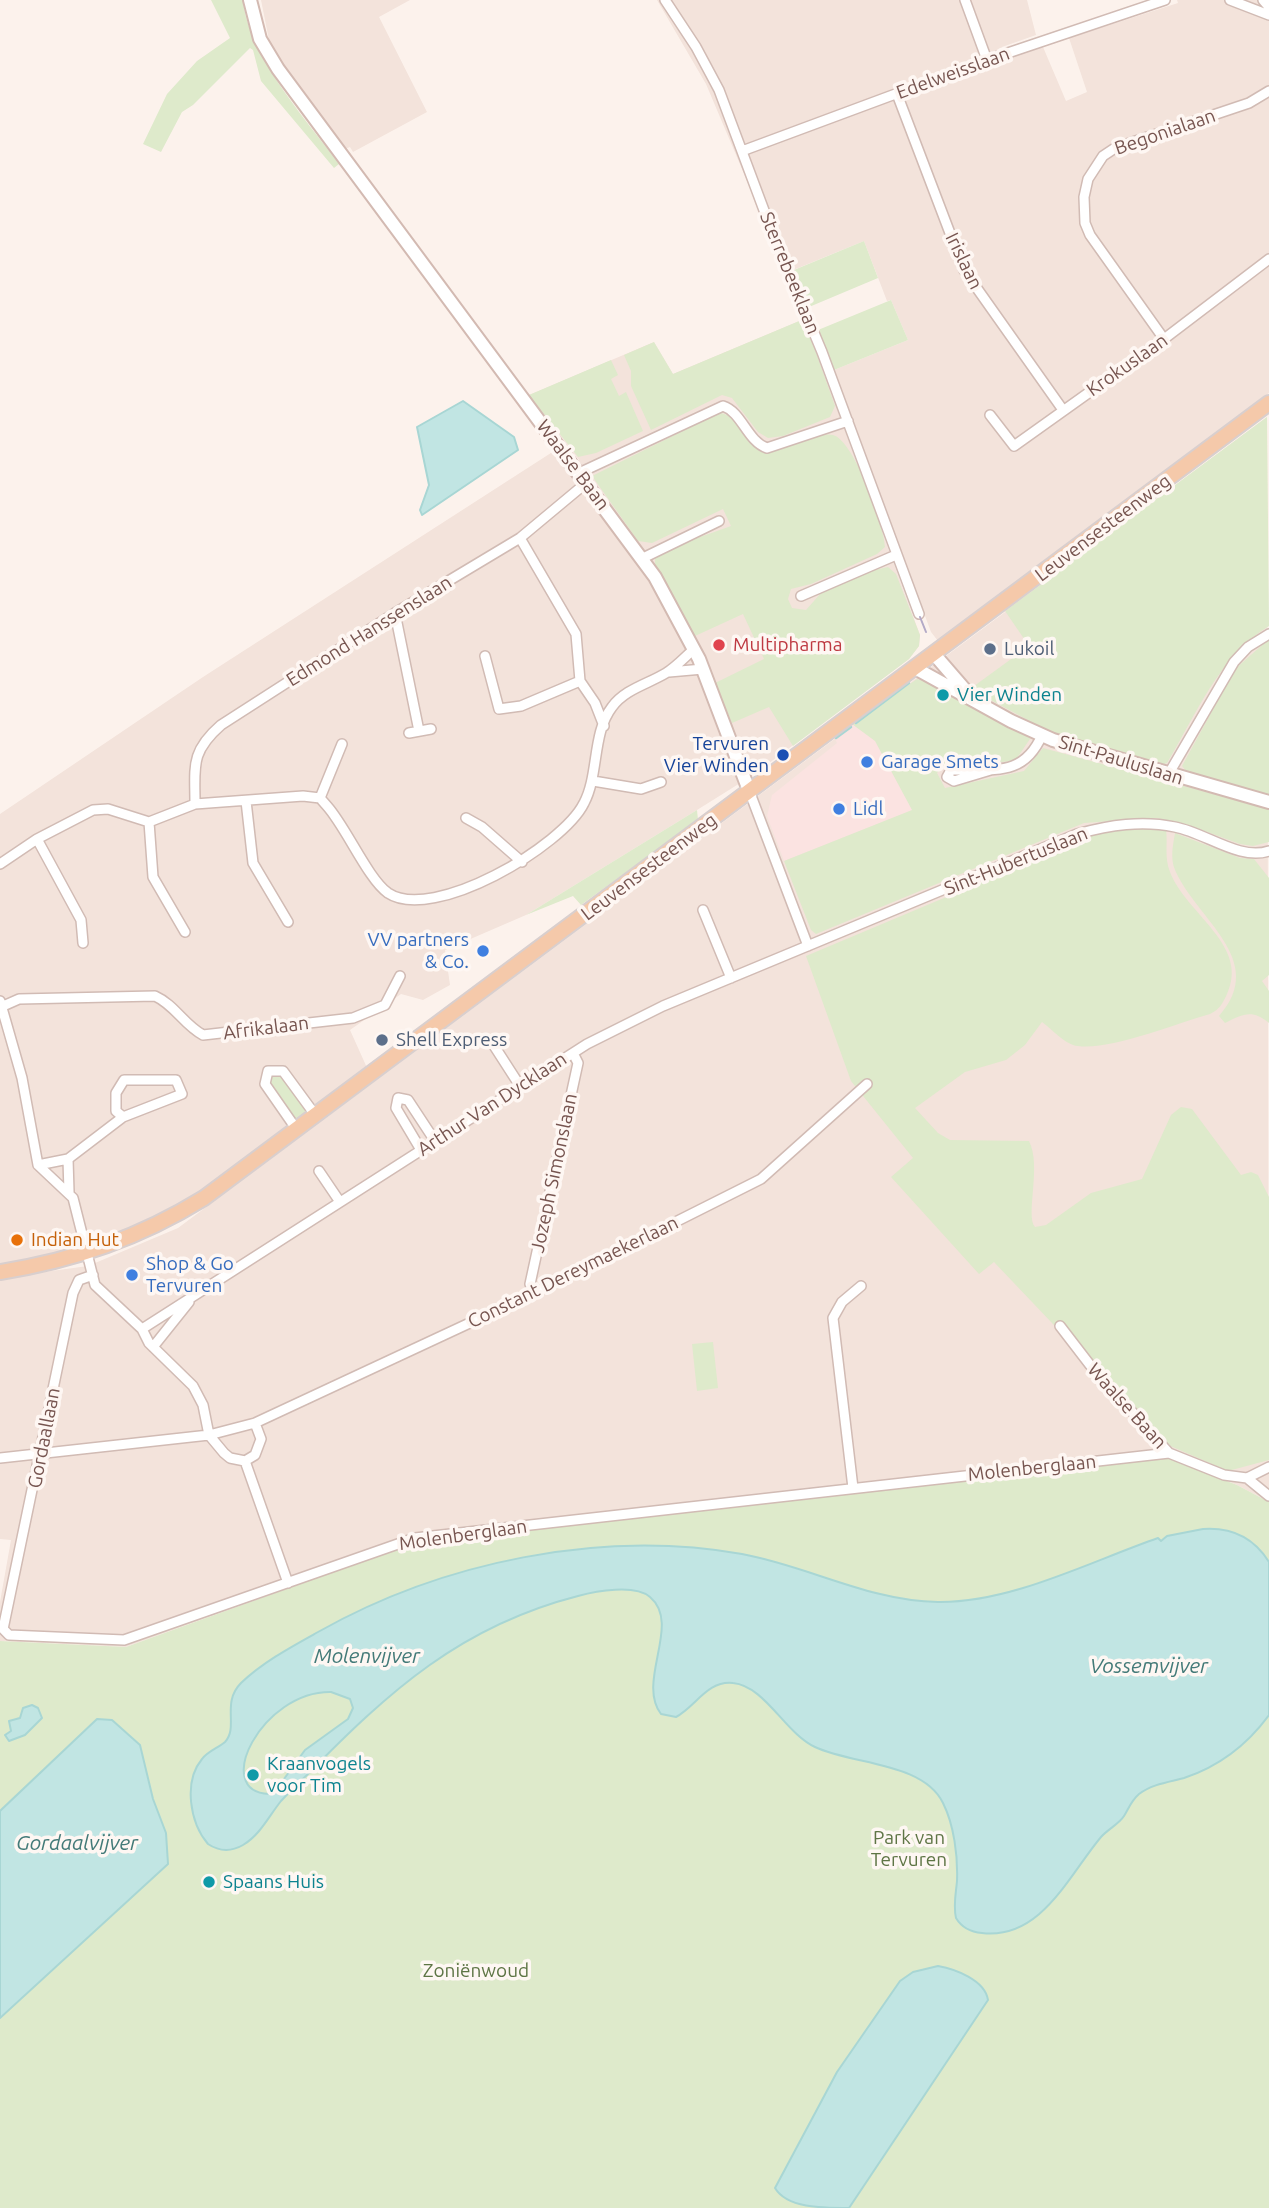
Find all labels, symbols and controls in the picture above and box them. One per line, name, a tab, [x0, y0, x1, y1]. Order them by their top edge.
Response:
street label: Edelweisslaan	[893, 42, 1013, 104]
street label: Begonialaan	[1112, 104, 1218, 160]
street label: Sterrebeeklaan	[755, 209, 825, 337]
street label: Irislaan	[941, 229, 987, 293]
street label: Krokuslaan	[1082, 329, 1172, 401]
street label: Waalse Baan	[532, 415, 614, 515]
street label: Leuvensesteenweg	[1031, 470, 1175, 586]
street label: Edmond Hanssenslaan	[282, 571, 456, 691]
place label: Multipharma	[733, 634, 843, 656]
marker: Multipharma	[711, 637, 727, 653]
place label: Lukoil	[1004, 638, 1054, 660]
marker: Lukoil	[982, 641, 998, 657]
place label: Vier Winden	[957, 684, 1062, 706]
marker: Vier Winden	[935, 687, 951, 703]
street label: Sint-Pauluslaan	[1056, 730, 1186, 790]
place label: Tervuren Vier Winden	[664, 733, 769, 777]
marker: Tervuren Vier Winden	[775, 747, 791, 763]
place label: Garage Smets	[881, 751, 999, 773]
marker: Garage Smets	[859, 754, 875, 770]
place label: Lidl	[853, 798, 883, 820]
marker: Lidl	[831, 801, 847, 817]
street label: Leuvensesteenweg	[577, 809, 721, 925]
street label: Sint-Hubertuslaan	[941, 822, 1091, 900]
place label: VV partners & Co.	[368, 929, 469, 973]
marker: VV partners & Co.	[475, 943, 491, 959]
street label: Afrikalaan	[222, 1011, 310, 1045]
place label: Shell Express	[396, 1029, 507, 1051]
marker: Shell Express	[374, 1032, 390, 1048]
street label: Arthur Van Dycklaan	[413, 1047, 571, 1161]
street label: Jozeph Simonslaan	[526, 1091, 582, 1255]
street label: Constant Dereymaekerlaan	[464, 1211, 682, 1333]
place label: Indian Hut	[31, 1229, 119, 1251]
marker: Indian Hut	[9, 1232, 25, 1248]
place label: Shop & Go Tervuren	[146, 1253, 234, 1297]
marker: Shop & Go Tervuren	[124, 1267, 140, 1283]
street label: Waalse Baan	[1083, 1359, 1171, 1453]
street label: Gordaallaan	[23, 1386, 65, 1490]
street label: Molenberglaan	[967, 1450, 1097, 1486]
street label: Molenberglaan	[398, 1515, 528, 1555]
water label: Molenvijver	[314, 1643, 420, 1669]
water label: Vossemvijver	[1090, 1653, 1208, 1679]
place label: Kraanvogels voor Tim	[267, 1753, 371, 1797]
marker: Kraanvogels voor Tim	[245, 1767, 261, 1783]
park label: Park van Tervuren	[871, 1827, 947, 1871]
water label: Gordaalvijver	[16, 1830, 138, 1856]
place label: Spaans Huis	[223, 1871, 324, 1893]
marker: Spaans Huis	[201, 1874, 217, 1890]
park label: Zoniënwoud	[423, 1960, 529, 1982]

